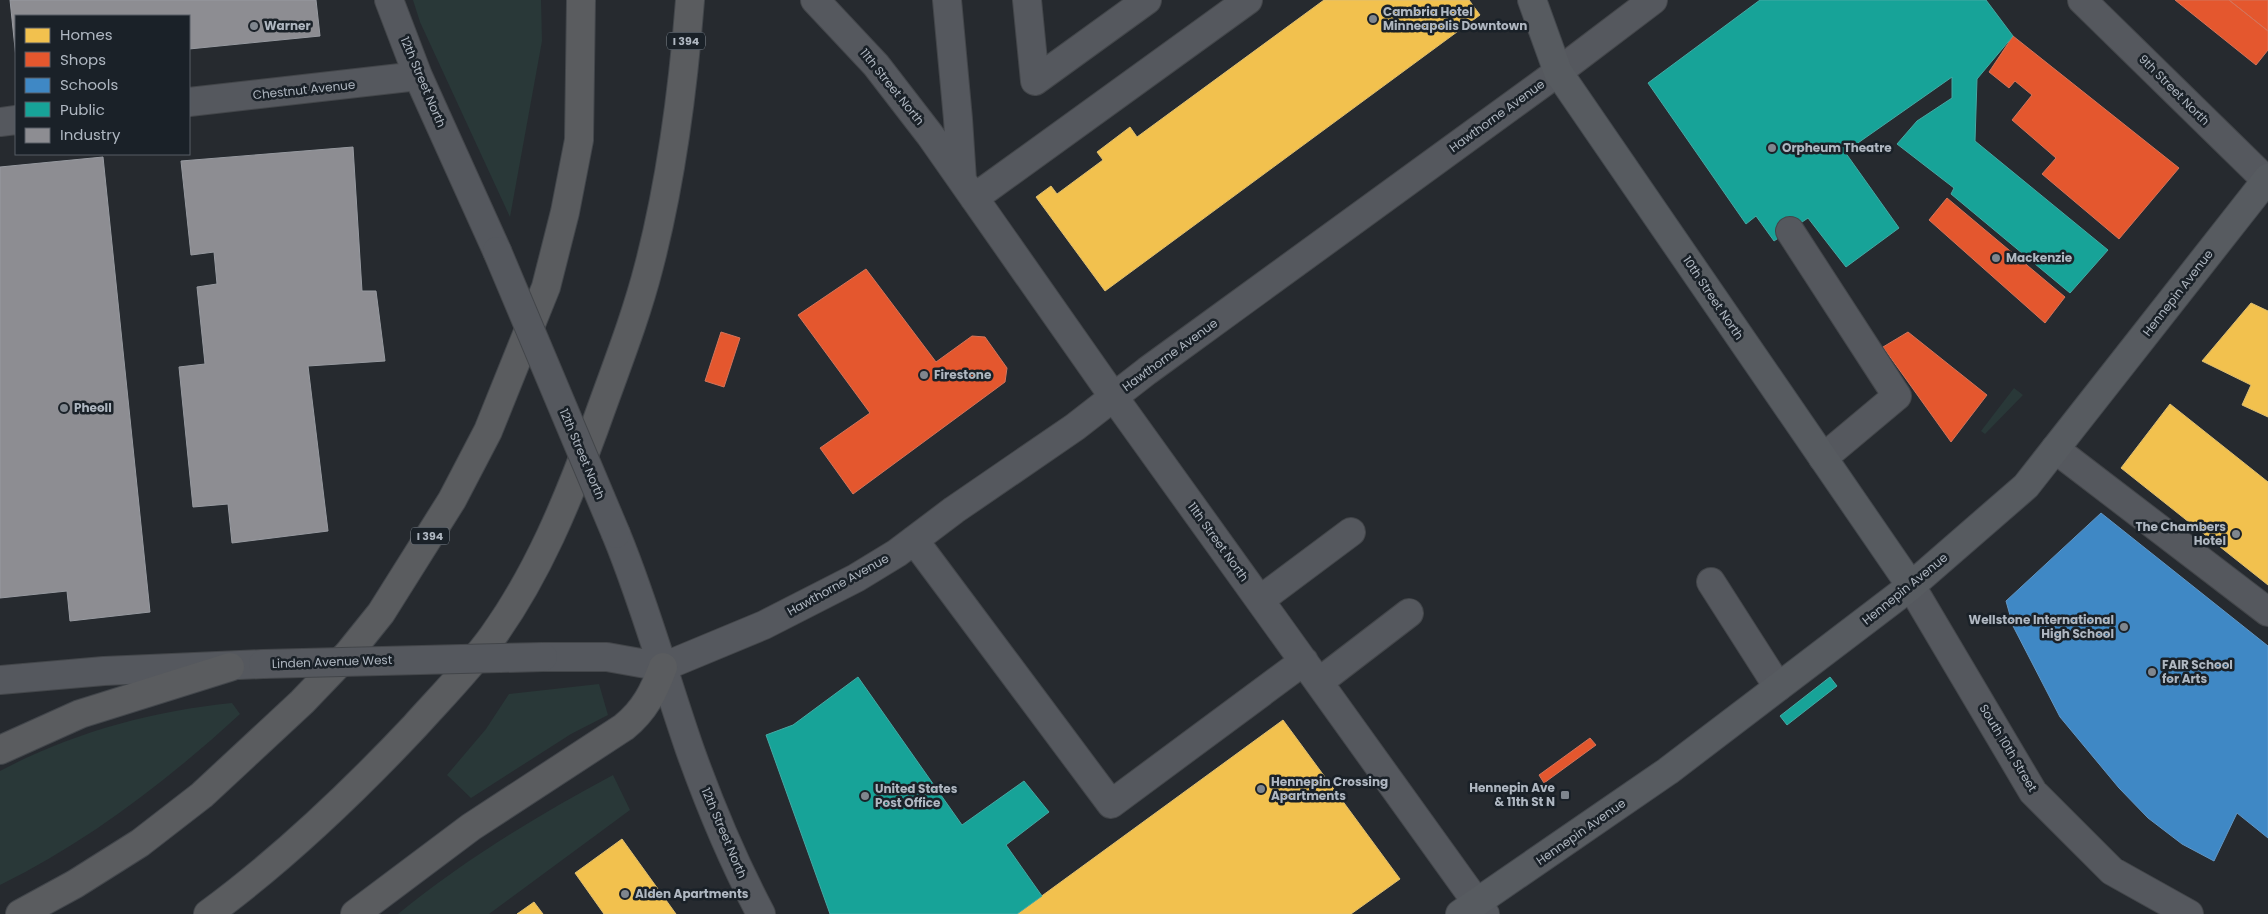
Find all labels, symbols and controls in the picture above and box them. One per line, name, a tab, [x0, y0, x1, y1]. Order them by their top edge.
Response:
place label: Cambria Hotel Minneapolis Downtown	[1383, 3, 1527, 34]
marker: Cambria Hotel Minneapolis Downtown	[1367, 13, 1379, 25]
legend	[15, 15, 190, 155]
place label: Warner	[264, 17, 311, 34]
marker: Warner	[248, 20, 260, 32]
text: Homes	[60, 24, 113, 45]
road number: I 394	[667, 32, 705, 49]
street label: 12th Street North	[397, 34, 450, 130]
street label: 11th Street North	[856, 45, 929, 129]
text: Shops	[60, 49, 106, 70]
street label: 9th Street North	[2135, 50, 2214, 129]
text: Schools	[60, 74, 118, 95]
street label: Hawthorne Avenue	[1446, 75, 1548, 156]
street label: Chestnut Avenue	[252, 76, 356, 103]
text: Public	[60, 99, 105, 120]
text: Industry	[60, 124, 121, 145]
place label: Orpheum Theatre	[1782, 139, 1892, 156]
marker: Orpheum Theatre	[1766, 142, 1778, 154]
street label: Hennepin Avenue	[2138, 246, 2217, 340]
place label: Mackenzie	[2006, 249, 2073, 266]
marker: Mackenzie	[1990, 252, 2002, 264]
street label: 10th Street North	[1679, 253, 1748, 343]
street label: Hawthorne Avenue	[1119, 314, 1221, 395]
place label: Firestone	[934, 366, 992, 383]
marker: Firestone	[918, 369, 930, 381]
place label: Pheoll	[74, 399, 112, 416]
marker: Pheoll	[58, 402, 70, 414]
street label: 12th Street North	[556, 406, 609, 502]
street label: 11th Street North	[1184, 499, 1253, 585]
place label: The Chambers Hotel	[2135, 518, 2226, 549]
road number: I 394	[411, 528, 449, 544]
marker: The Chambers Hotel	[2230, 528, 2242, 540]
street label: Hennepin Avenue	[1858, 549, 1951, 628]
street label: Hawthorne Avenue	[784, 550, 892, 620]
place label: Wellstone International High School	[1969, 611, 2114, 642]
marker: Wellstone International High School	[2118, 621, 2130, 633]
street label: Linden Avenue West	[272, 651, 392, 672]
place label: FAIR School for Arts	[2162, 656, 2233, 687]
marker: FAIR School for Arts	[2146, 666, 2158, 678]
street label: South 10th Street	[1976, 701, 2041, 795]
place label: Hennepin Crossing Apartments	[1271, 773, 1388, 804]
place label: Hennepin Ave & 11th St N	[1469, 779, 1556, 810]
place label: United States Post Office	[875, 780, 958, 811]
marker: Hennepin Crossing Apartments	[1255, 783, 1267, 795]
street label: 12th Street North	[698, 785, 751, 881]
marker: Hennepin Ave & 11th St N	[1559, 789, 1571, 801]
marker: United States Post Office	[859, 790, 871, 802]
street label: Hennepin Avenue	[1533, 794, 1629, 869]
place label: Alden Apartments	[635, 885, 749, 902]
marker: Alden Apartments	[619, 888, 631, 900]

